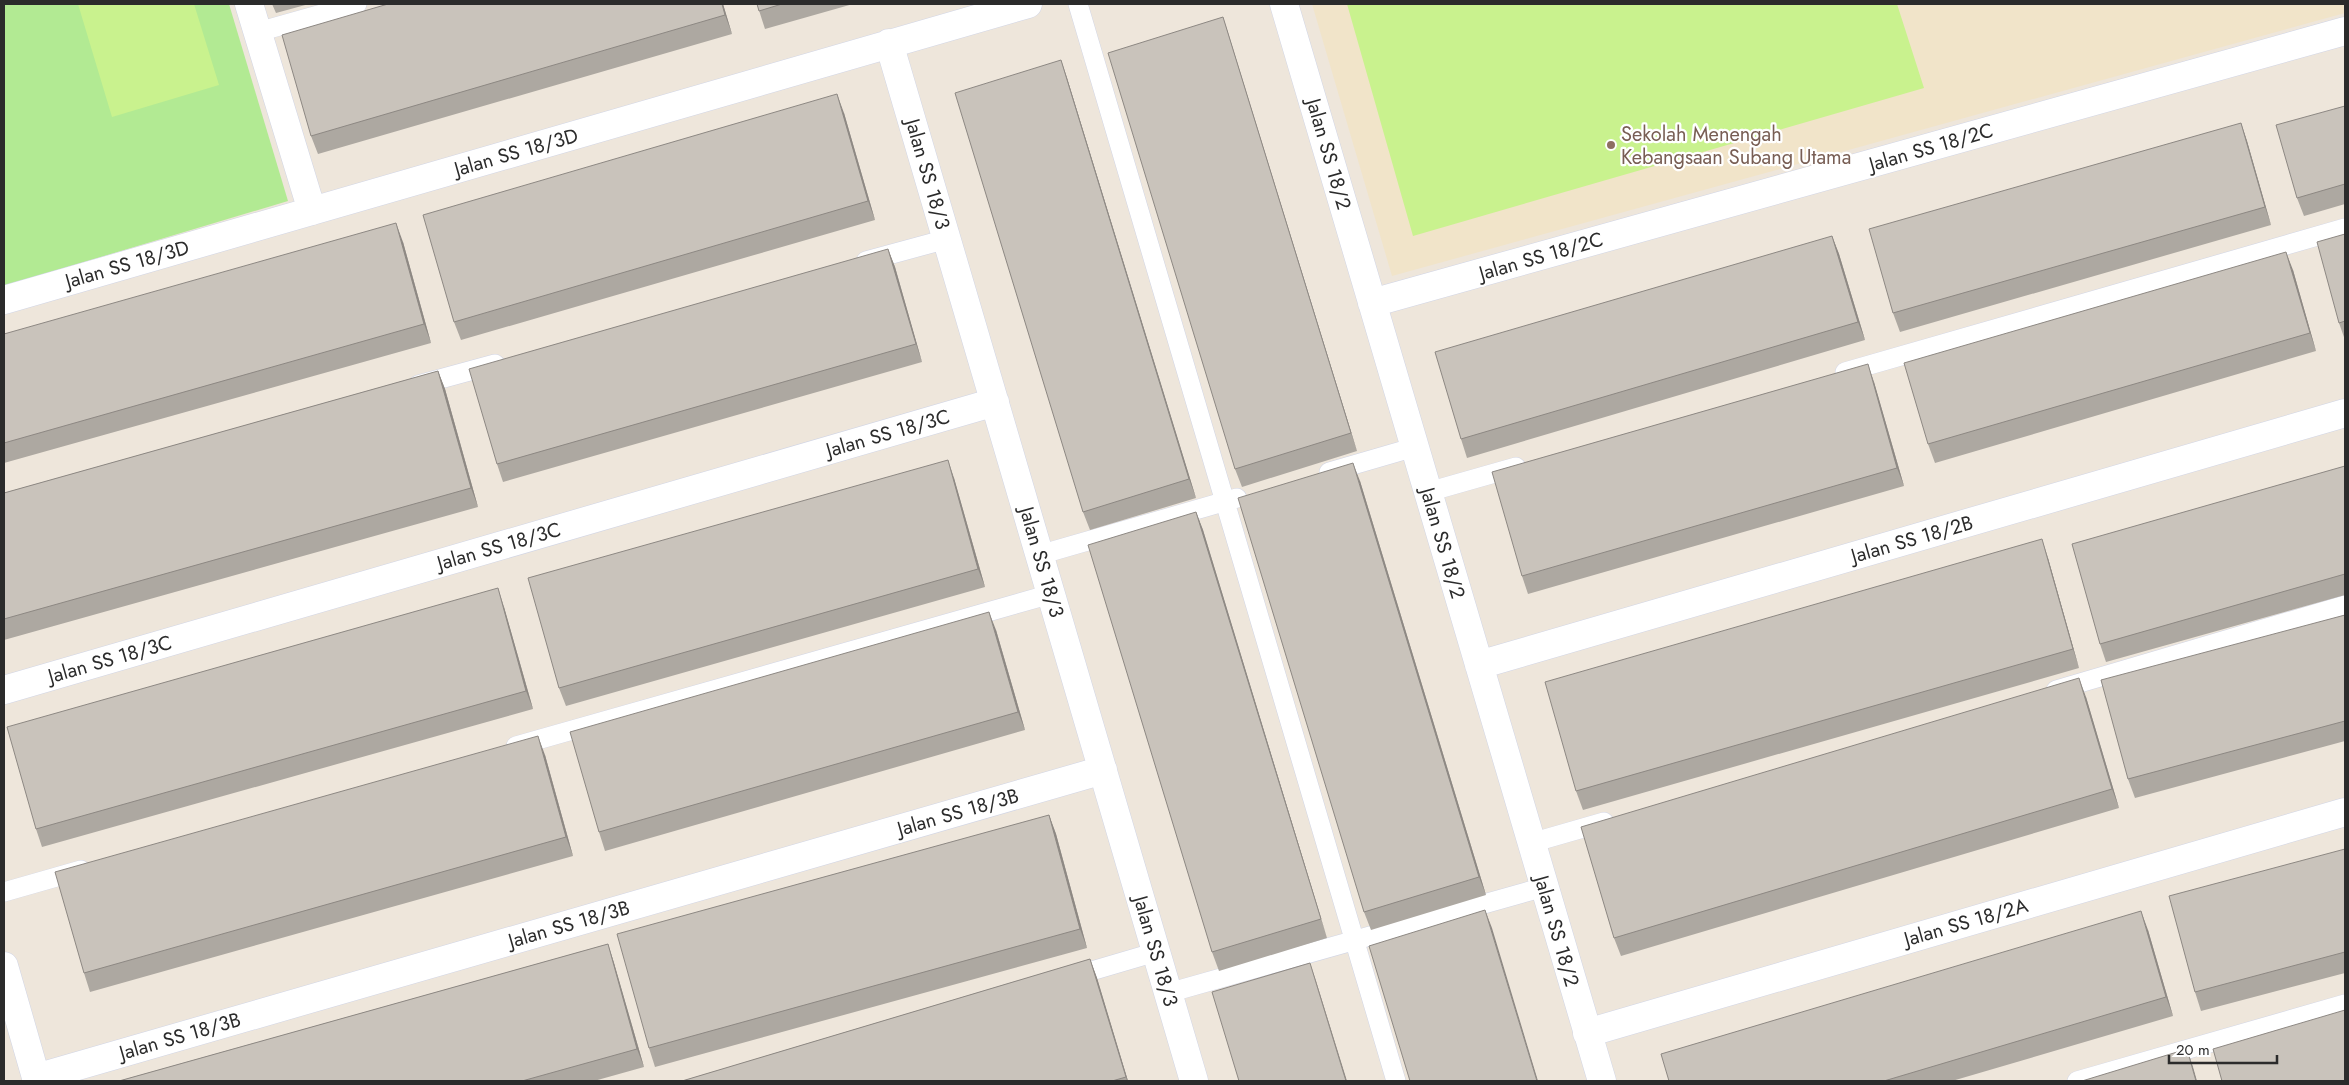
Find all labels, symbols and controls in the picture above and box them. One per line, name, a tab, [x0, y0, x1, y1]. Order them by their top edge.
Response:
street label: Jalan SS 18/2	[1298, 92, 1358, 213]
street label: Jalan SS 18/3	[897, 113, 957, 233]
street label: Jalan SS 18/2C	[1863, 116, 1997, 180]
place label: Sekolah Menengah Kebangsaan Subang Utama	[1621, 120, 1851, 172]
street label: Jalan SS 18/3D	[448, 121, 581, 185]
marker: Sekolah Menengah Kebangsaan Subang Utama	[1605, 139, 1617, 151]
street label: Jalan SS 18/2C	[1473, 225, 1607, 289]
street label: Jalan SS 18/3D	[59, 233, 192, 297]
street label: Jalan SS 18/3C	[820, 402, 953, 466]
street label: Jalan SS 18/2	[1412, 481, 1472, 602]
street label: Jalan SS 18/3	[1011, 501, 1071, 621]
street label: Jalan SS 18/2B	[1845, 508, 1976, 572]
street label: Jalan SS 18/3C	[431, 515, 564, 579]
street label: Jalan SS 18/3C	[42, 628, 175, 692]
street label: Jalan SS 18/3B	[891, 781, 1022, 844]
street label: Jalan SS 18/2	[1526, 869, 1586, 990]
street label: Jalan SS 18/3	[1125, 890, 1185, 1010]
street label: Jalan SS 18/2A	[1898, 891, 2032, 955]
street label: Jalan SS 18/3B	[502, 893, 633, 956]
street label: Jalan SS 18/3B	[113, 1005, 244, 1068]
scale bar	[2169, 1032, 2276, 1064]
text: 20 m	[2176, 1039, 2210, 1061]

